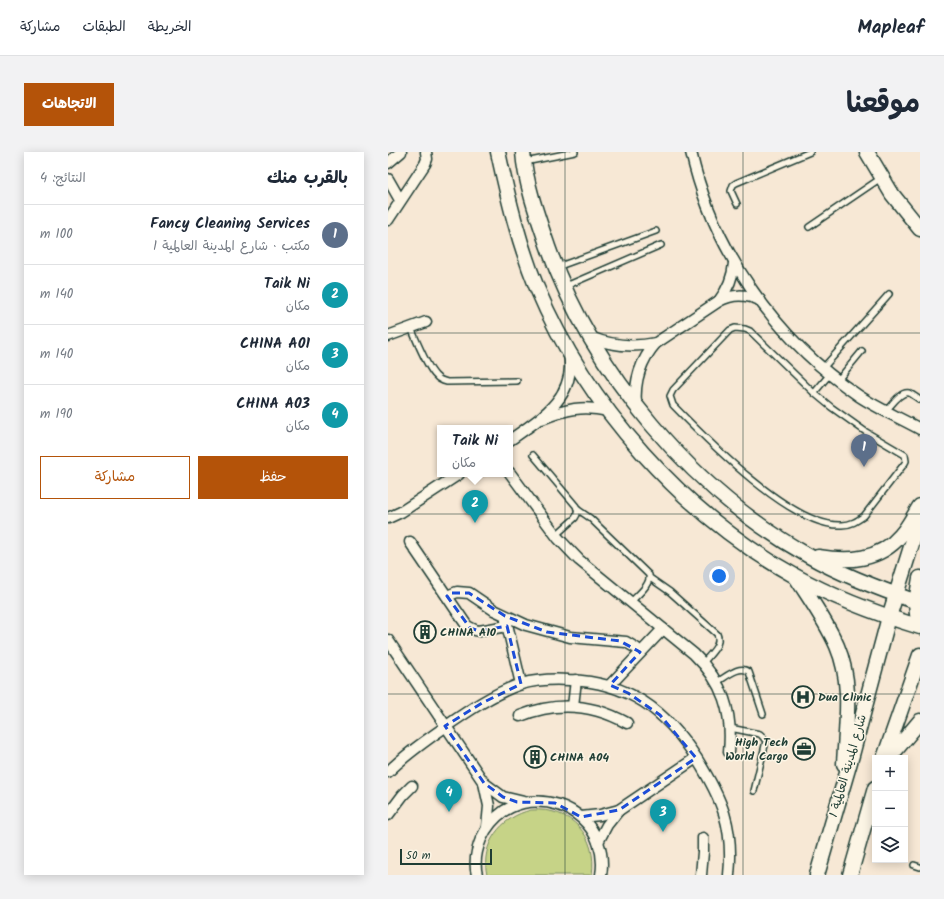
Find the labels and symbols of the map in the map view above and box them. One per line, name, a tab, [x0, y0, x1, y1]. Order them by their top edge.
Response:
pin: 1	[851, 434, 877, 467]
pin: 2	[462, 490, 488, 523]
your location	[709, 566, 729, 586]
building icon: CHINA A10	[412, 619, 438, 645]
place label: CHINA A10	[440, 623, 497, 642]
hospital icon: Dua Clinic	[790, 684, 816, 710]
place label: Dua Clinic	[818, 688, 872, 707]
street label: شارع المدينة العالمية 1	[824, 712, 872, 820]
place label: High Tech World Cargo	[725, 733, 789, 766]
office icon: High Tech World Cargo	[791, 736, 817, 762]
building icon: CHINA A04	[522, 744, 548, 770]
place label: CHINA A04	[550, 748, 609, 767]
pin: 4	[436, 779, 462, 812]
pin: 3	[650, 799, 676, 832]
scale bar	[400, 847, 492, 866]

